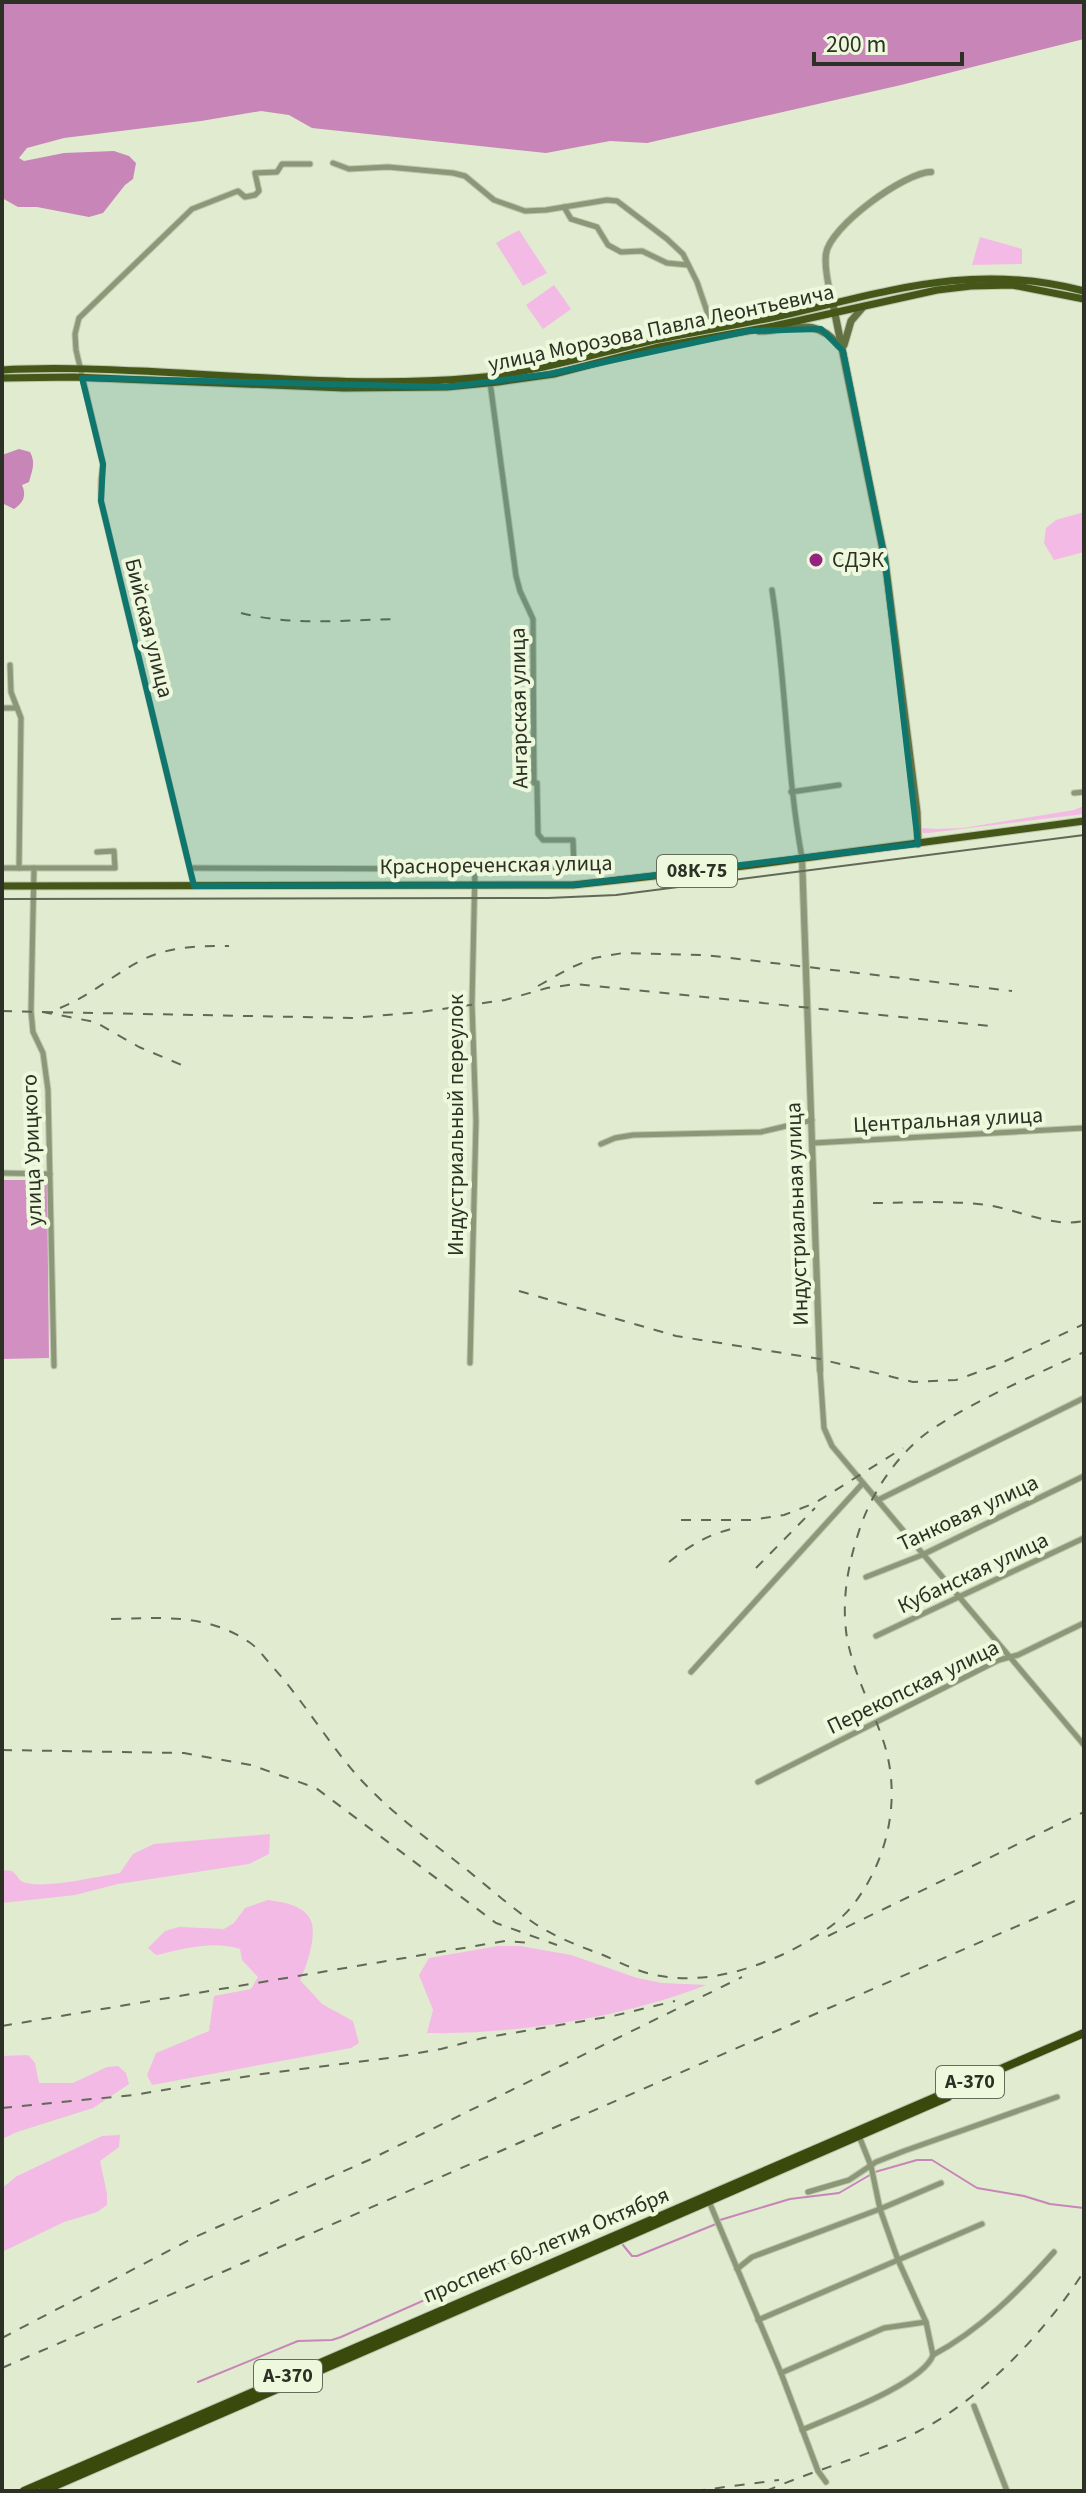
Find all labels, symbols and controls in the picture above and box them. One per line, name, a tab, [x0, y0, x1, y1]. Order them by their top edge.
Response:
scale bar	[814, 16, 962, 66]
text: 200 m	[826, 27, 886, 62]
street label: улица Морозова Павла Леонтьевича	[485, 276, 837, 380]
place label: СДЭК	[832, 544, 884, 576]
marker: СДЭК	[807, 551, 825, 569]
street label: Бийская улица	[116, 555, 182, 701]
street label: Ангарская улица	[502, 627, 536, 789]
street label: Краснореченская улица	[379, 847, 613, 883]
road number: 08К-75	[657, 855, 737, 887]
street label: Индустриальный переулок	[440, 994, 472, 1256]
street label: улица Урицкого	[13, 1073, 51, 1227]
street label: Центральная улица	[852, 1099, 1044, 1141]
street label: Индустриальная улица	[777, 1102, 817, 1326]
street label: Танковая улица	[892, 1466, 1044, 1560]
street label: Кубанская улица	[892, 1524, 1054, 1622]
street label: Перекопская улица	[821, 1631, 1005, 1743]
road number: А-370	[936, 2066, 1004, 2098]
street label: проспект 60-летия Октября	[418, 2179, 674, 2311]
road number: А-370	[254, 2360, 322, 2392]

